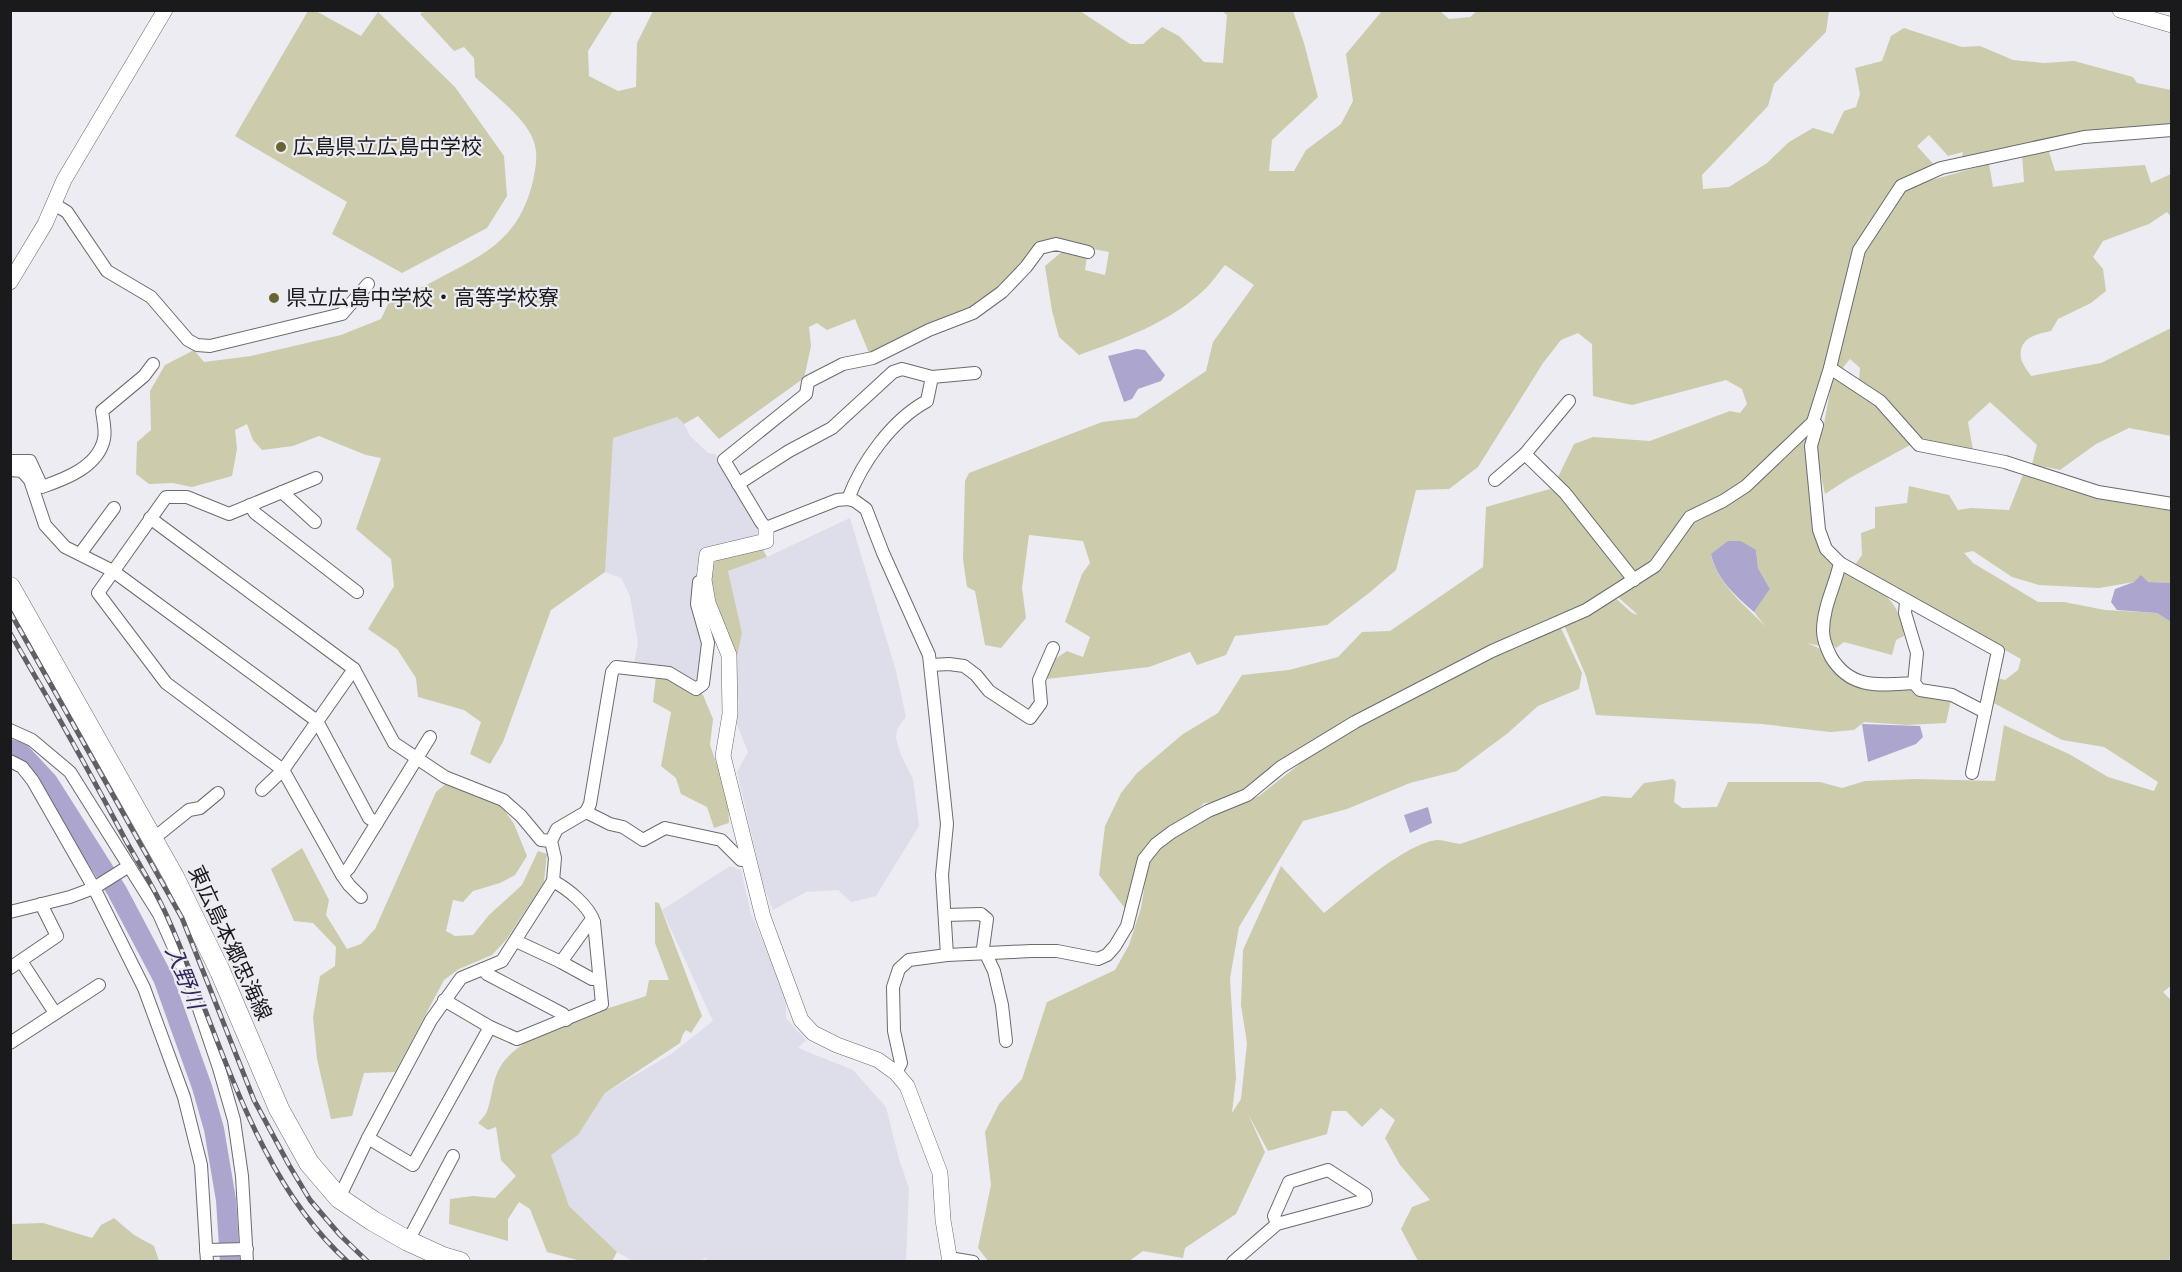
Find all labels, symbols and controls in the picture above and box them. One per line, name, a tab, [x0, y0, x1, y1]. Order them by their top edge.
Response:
place label: 広島県立広島中学校	[293, 133, 482, 161]
marker: 広島県立広島中学校	[274, 140, 288, 154]
place label: 県立広島中学校・高等学校寮	[286, 284, 559, 312]
marker: 県立広島中学校・高等学校寮	[267, 291, 281, 305]
street label: 東広島本郷忠海線	[182, 861, 278, 1025]
water label: 入野川	[158, 941, 211, 1015]

